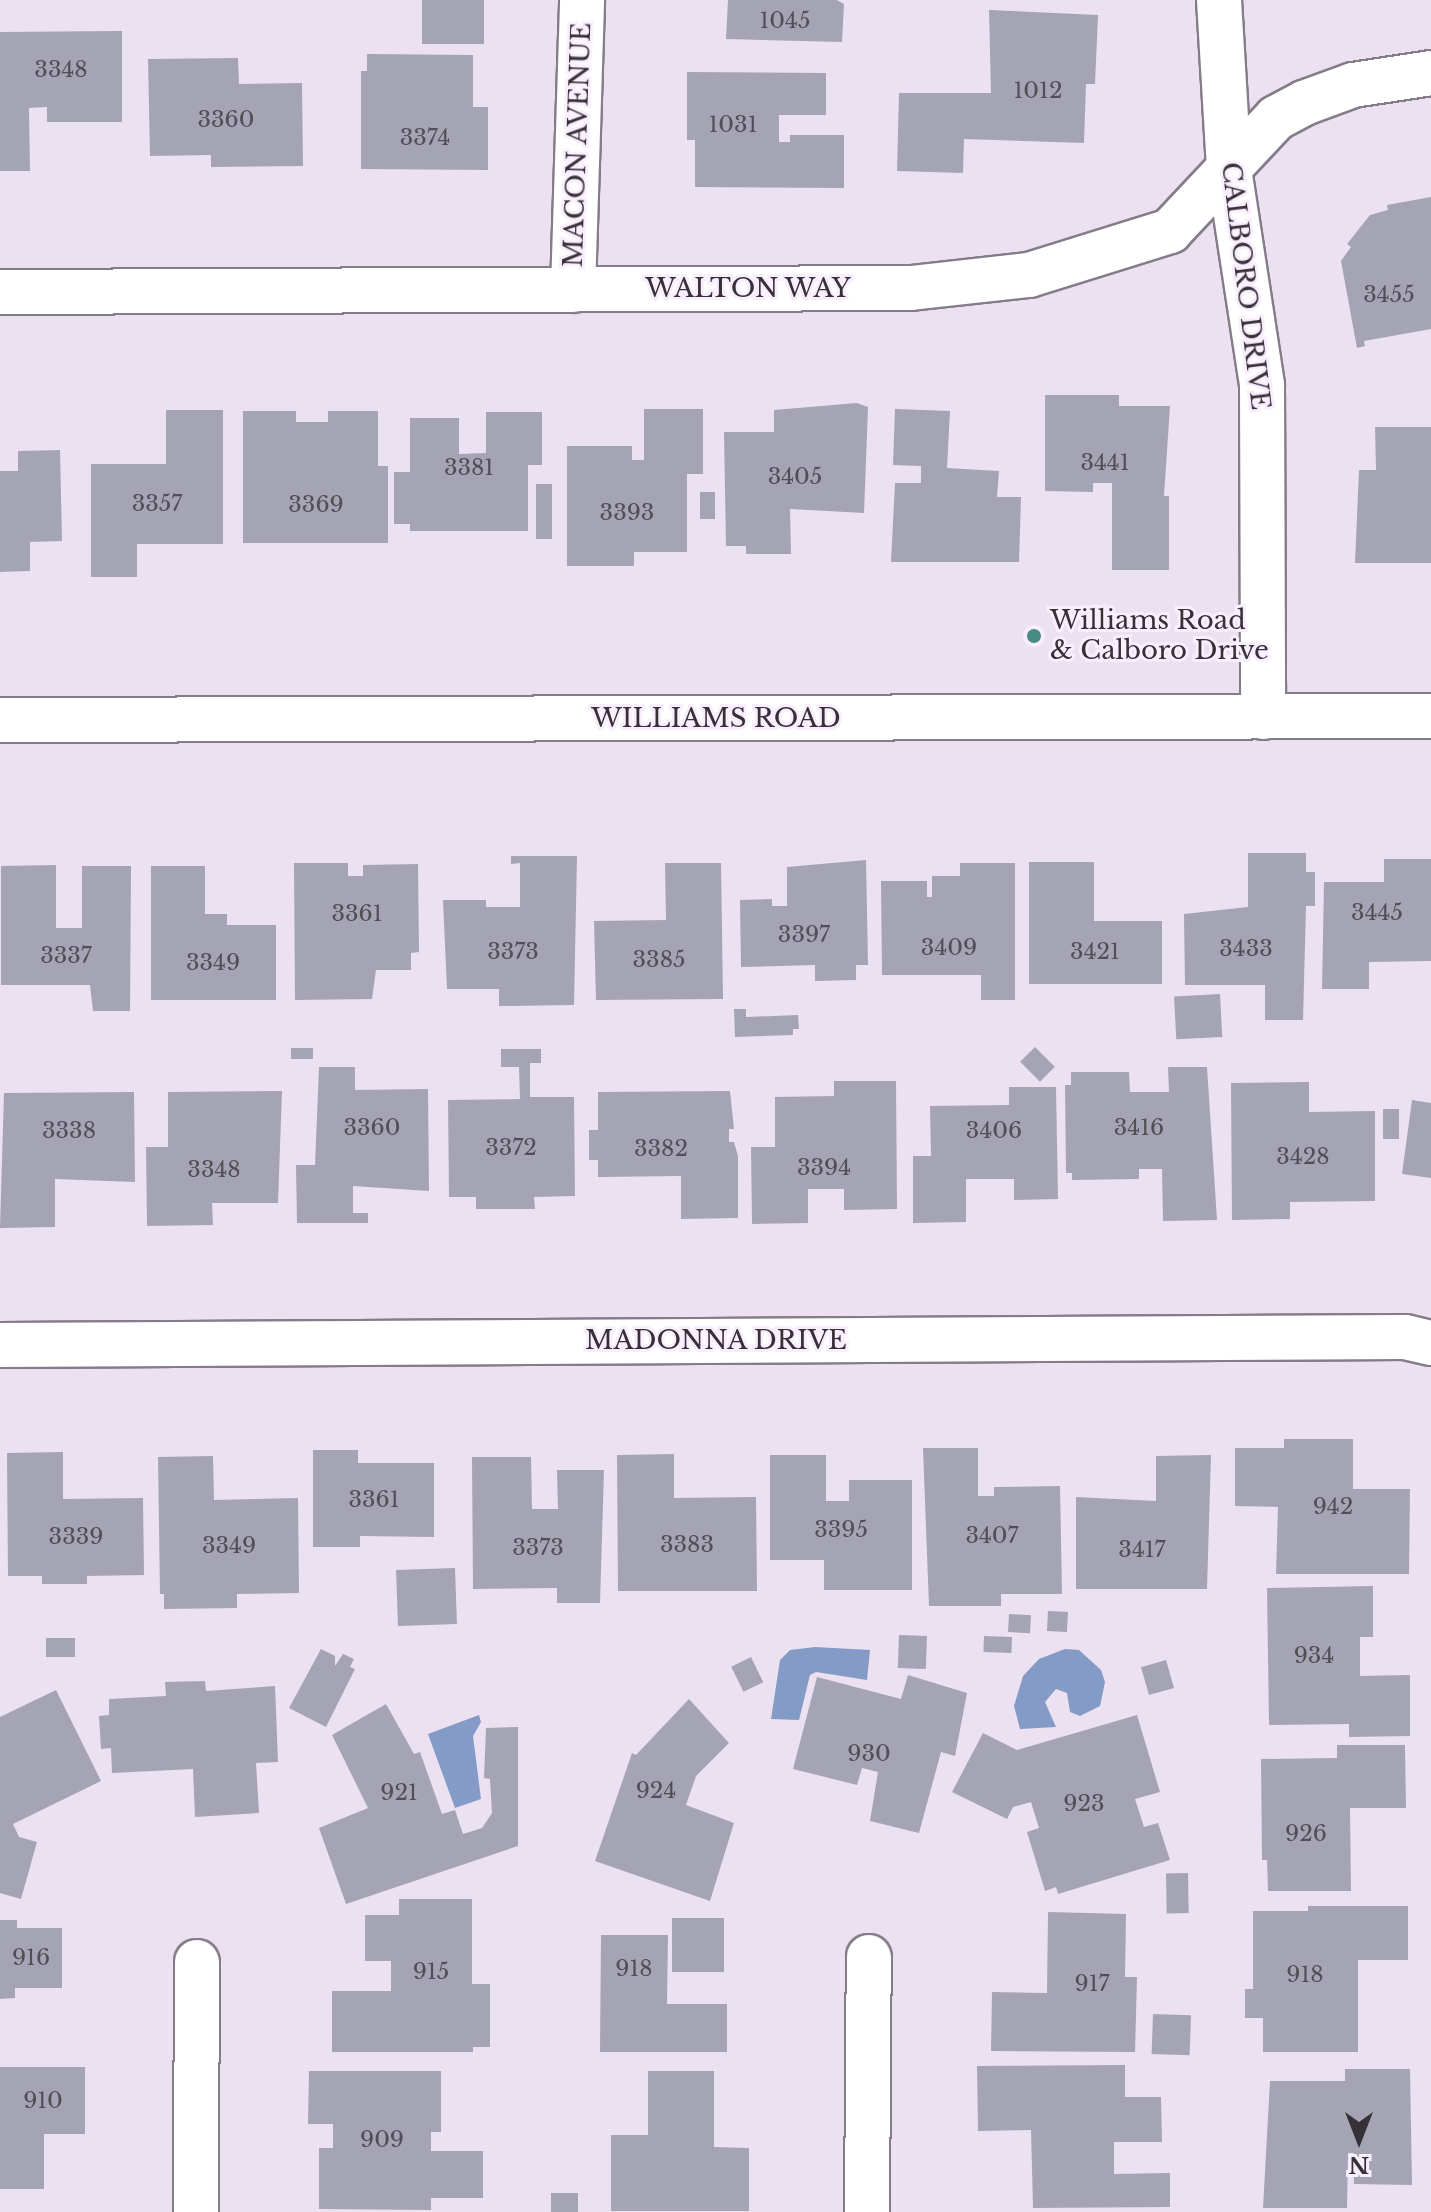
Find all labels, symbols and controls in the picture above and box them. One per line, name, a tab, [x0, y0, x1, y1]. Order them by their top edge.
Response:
house number: 1045	[760, 8, 810, 34]
street label: MACON AVENUE	[558, 22, 598, 268]
house number: 3348	[34, 57, 88, 83]
house number: 1012	[1014, 78, 1062, 104]
house number: 3360	[198, 107, 254, 133]
house number: 1031	[709, 112, 757, 138]
house number: 3374	[400, 125, 450, 151]
street label: CALBORO DRIVE	[1214, 160, 1276, 412]
street label: WALTON WAY	[645, 273, 851, 305]
house number: 3455	[1363, 282, 1415, 308]
house number: 3441	[1080, 450, 1130, 476]
house number: 3381	[444, 455, 494, 481]
house number: 3405	[768, 464, 822, 490]
house number: 3357	[132, 491, 182, 517]
house number: 3369	[288, 492, 344, 518]
house number: 3393	[600, 500, 654, 526]
place label: Williams Road & Calboro Drive	[1050, 605, 1269, 666]
marker: Williams Road & Calboro Drive	[1025, 627, 1043, 645]
street label: WILLIAMS ROAD	[591, 703, 841, 735]
house number: 3445	[1351, 900, 1403, 926]
house number: 3361	[331, 901, 383, 927]
house number: 3397	[778, 922, 830, 948]
house number: 3409	[921, 935, 977, 961]
house number: 3433	[1219, 936, 1273, 962]
house number: 3373	[487, 939, 539, 965]
house number: 3421	[1070, 939, 1120, 965]
house number: 3337	[40, 943, 92, 969]
house number: 3385	[633, 947, 685, 973]
house number: 3349	[186, 950, 240, 976]
house number: 3360	[344, 1115, 400, 1141]
house number: 3416	[1114, 1115, 1164, 1141]
house number: 3338	[42, 1118, 96, 1144]
house number: 3406	[966, 1118, 1022, 1144]
house number: 3372	[485, 1135, 537, 1161]
house number: 3382	[634, 1136, 688, 1162]
house number: 3428	[1276, 1144, 1330, 1170]
house number: 3394	[797, 1155, 851, 1181]
house number: 3348	[187, 1157, 241, 1183]
street label: MADONNA DRIVE	[585, 1325, 847, 1357]
house number: 3361	[348, 1487, 400, 1513]
house number: 942	[1313, 1494, 1353, 1520]
house number: 3395	[814, 1517, 868, 1543]
house number: 3407	[965, 1523, 1019, 1549]
house number: 3339	[49, 1524, 103, 1550]
house number: 3383	[660, 1532, 714, 1558]
house number: 3349	[202, 1533, 256, 1559]
house number: 3373	[512, 1535, 564, 1561]
house number: 3417	[1118, 1537, 1166, 1563]
house number: 934	[1294, 1643, 1334, 1669]
house number: 930	[847, 1741, 891, 1767]
house number: 924	[636, 1778, 676, 1804]
house number: 921	[380, 1780, 418, 1806]
house number: 923	[1063, 1791, 1105, 1817]
house number: 926	[1285, 1821, 1327, 1847]
house number: 916	[12, 1945, 50, 1971]
house number: 918	[615, 1956, 653, 1982]
house number: 915	[413, 1959, 449, 1985]
house number: 918	[1286, 1962, 1324, 1988]
house number: 917	[1074, 1971, 1110, 1997]
house number: 910	[23, 2088, 63, 2114]
north arrow	[1319, 2100, 1399, 2180]
house number: 909	[360, 2127, 404, 2153]
text: N	[1349, 2151, 1369, 2178]

